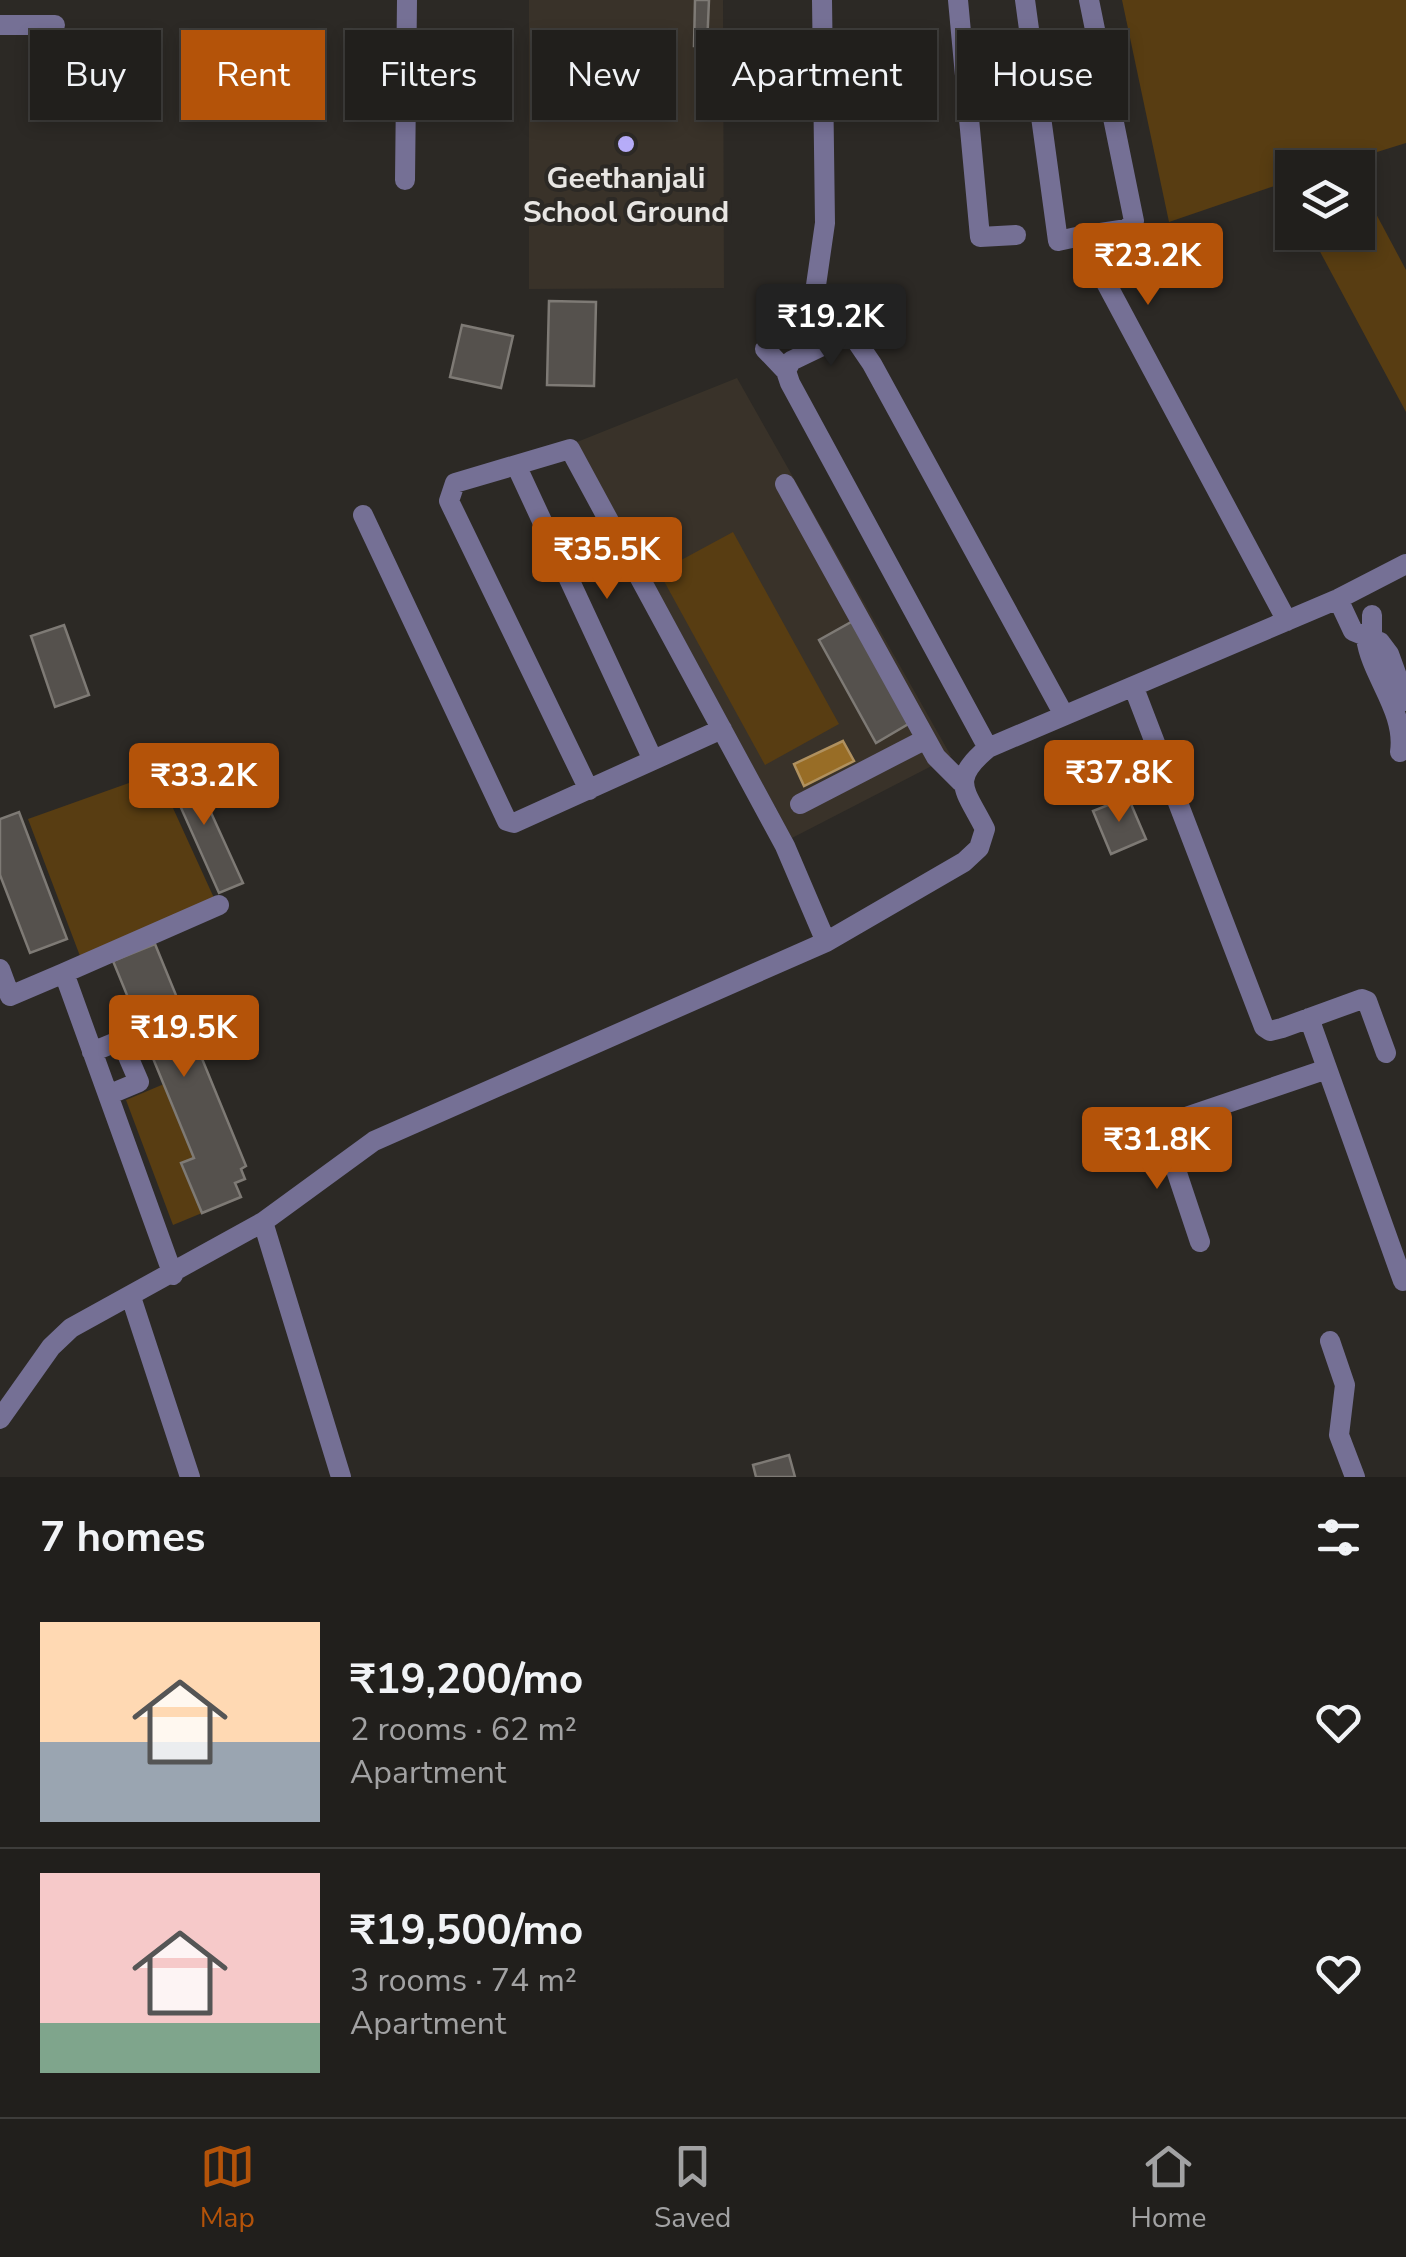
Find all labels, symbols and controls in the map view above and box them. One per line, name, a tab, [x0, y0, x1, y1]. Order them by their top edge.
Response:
chip: Buy	[30, 30, 161, 120]
chip: Rent	[181, 30, 325, 120]
chip: Filters	[345, 30, 512, 120]
chip: New	[532, 30, 676, 120]
chip: Apartment	[696, 30, 937, 120]
chip: House	[957, 30, 1128, 120]
marker: Geethanjali School Ground	[615, 133, 637, 155]
map controls	[1275, 150, 1375, 250]
button: layers	[1275, 150, 1375, 250]
place label: Geethanjali School Ground	[523, 158, 729, 233]
pin: ₹23.2K	[1067, 223, 1229, 308]
text: ₹23.2K	[1095, 234, 1201, 277]
pin: ₹19.2K	[750, 284, 912, 369]
text: ₹19.2K	[778, 295, 884, 338]
pin: ₹35.5K	[526, 517, 688, 602]
text: ₹35.5K	[554, 528, 660, 571]
pin: ₹37.8K	[1038, 740, 1200, 825]
pin: ₹33.2K	[123, 743, 285, 828]
text: ₹37.8K	[1066, 751, 1172, 794]
text: ₹33.2K	[151, 754, 257, 797]
pin: ₹19.5K	[103, 995, 265, 1080]
text: ₹19.5K	[131, 1006, 237, 1049]
pin: ₹31.8K	[1076, 1107, 1238, 1192]
text: ₹31.8K	[1104, 1118, 1210, 1161]
text: 7 homes	[40, 1509, 205, 1566]
icon: filters	[1311, 1510, 1366, 1565]
text: ₹19,200/mo	[350, 1651, 583, 1708]
icon: home	[120, 1662, 240, 1782]
icon: heart	[1311, 1695, 1366, 1750]
text: 2 rooms · 62 m²	[350, 1708, 577, 1751]
text: Apartment	[350, 1751, 506, 1794]
text: ₹19,500/mo	[350, 1902, 583, 1959]
icon: home	[120, 1913, 240, 2033]
icon: heart	[1311, 1946, 1366, 2001]
text: 3 rooms · 74 m²	[350, 1959, 577, 2002]
text: Apartment	[350, 2002, 506, 2045]
tab: Map	[200, 2139, 255, 2237]
tab: Saved	[654, 2139, 731, 2237]
tab: Home	[1131, 2139, 1206, 2237]

